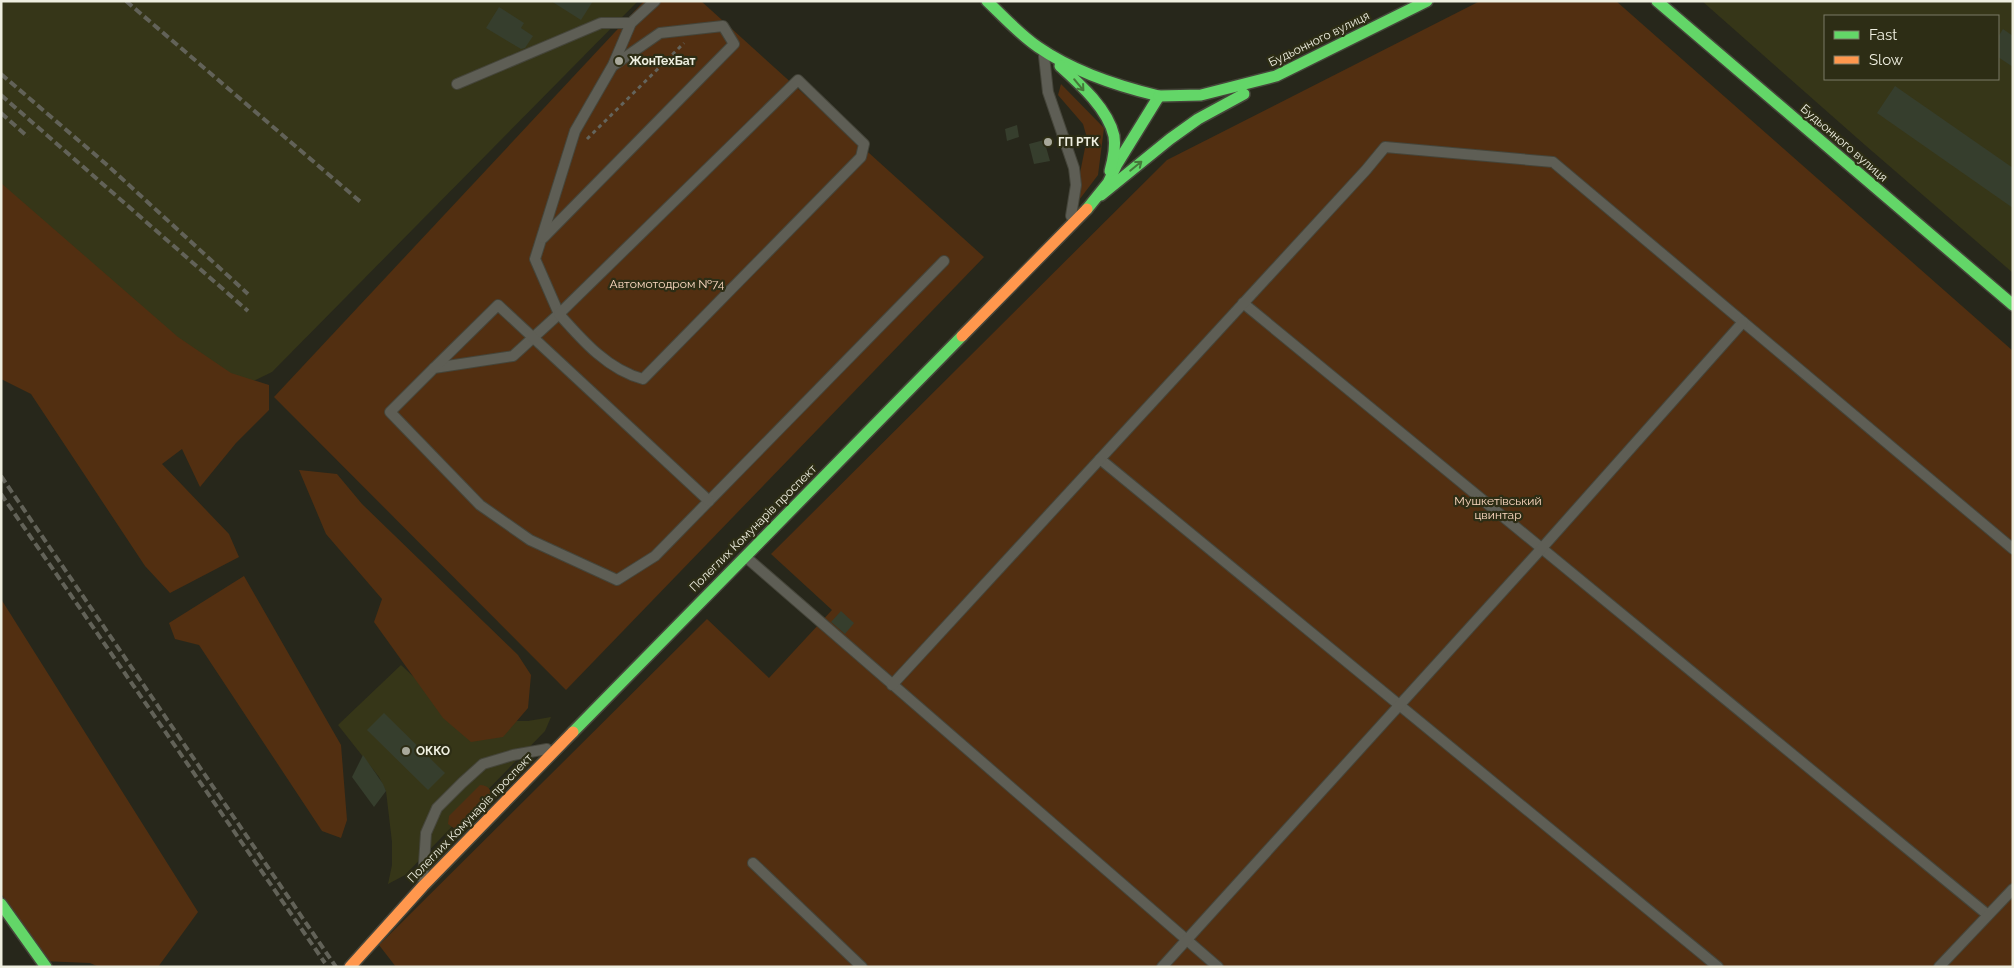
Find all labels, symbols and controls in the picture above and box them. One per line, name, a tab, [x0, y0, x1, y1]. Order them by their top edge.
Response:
street label: Будьонного вулиця	[1266, 8, 1372, 70]
legend	[1824, 15, 1999, 80]
text: Fast	[1869, 26, 1897, 44]
text: Slow	[1869, 51, 1903, 69]
place label: ЖонТехБат	[629, 54, 696, 68]
marker: ЖонТехБат	[613, 55, 625, 67]
one-way arrow	[1073, 78, 1084, 91]
street label: Будьонного вулиця	[1798, 101, 1890, 185]
place label: ГП РТК	[1058, 135, 1100, 149]
marker: ГП РТК	[1042, 136, 1054, 148]
one-way arrow	[1129, 161, 1142, 172]
park label: Автомотодром №74	[610, 277, 725, 291]
street label: Полеглих Комунарів проспект	[687, 461, 820, 594]
park label: Мушкетівський цвинтар	[1454, 494, 1542, 522]
place label: ОККО	[416, 744, 450, 758]
marker: ОККО	[400, 745, 412, 757]
street label: Полеглих Комунарів проспект	[405, 750, 536, 885]

